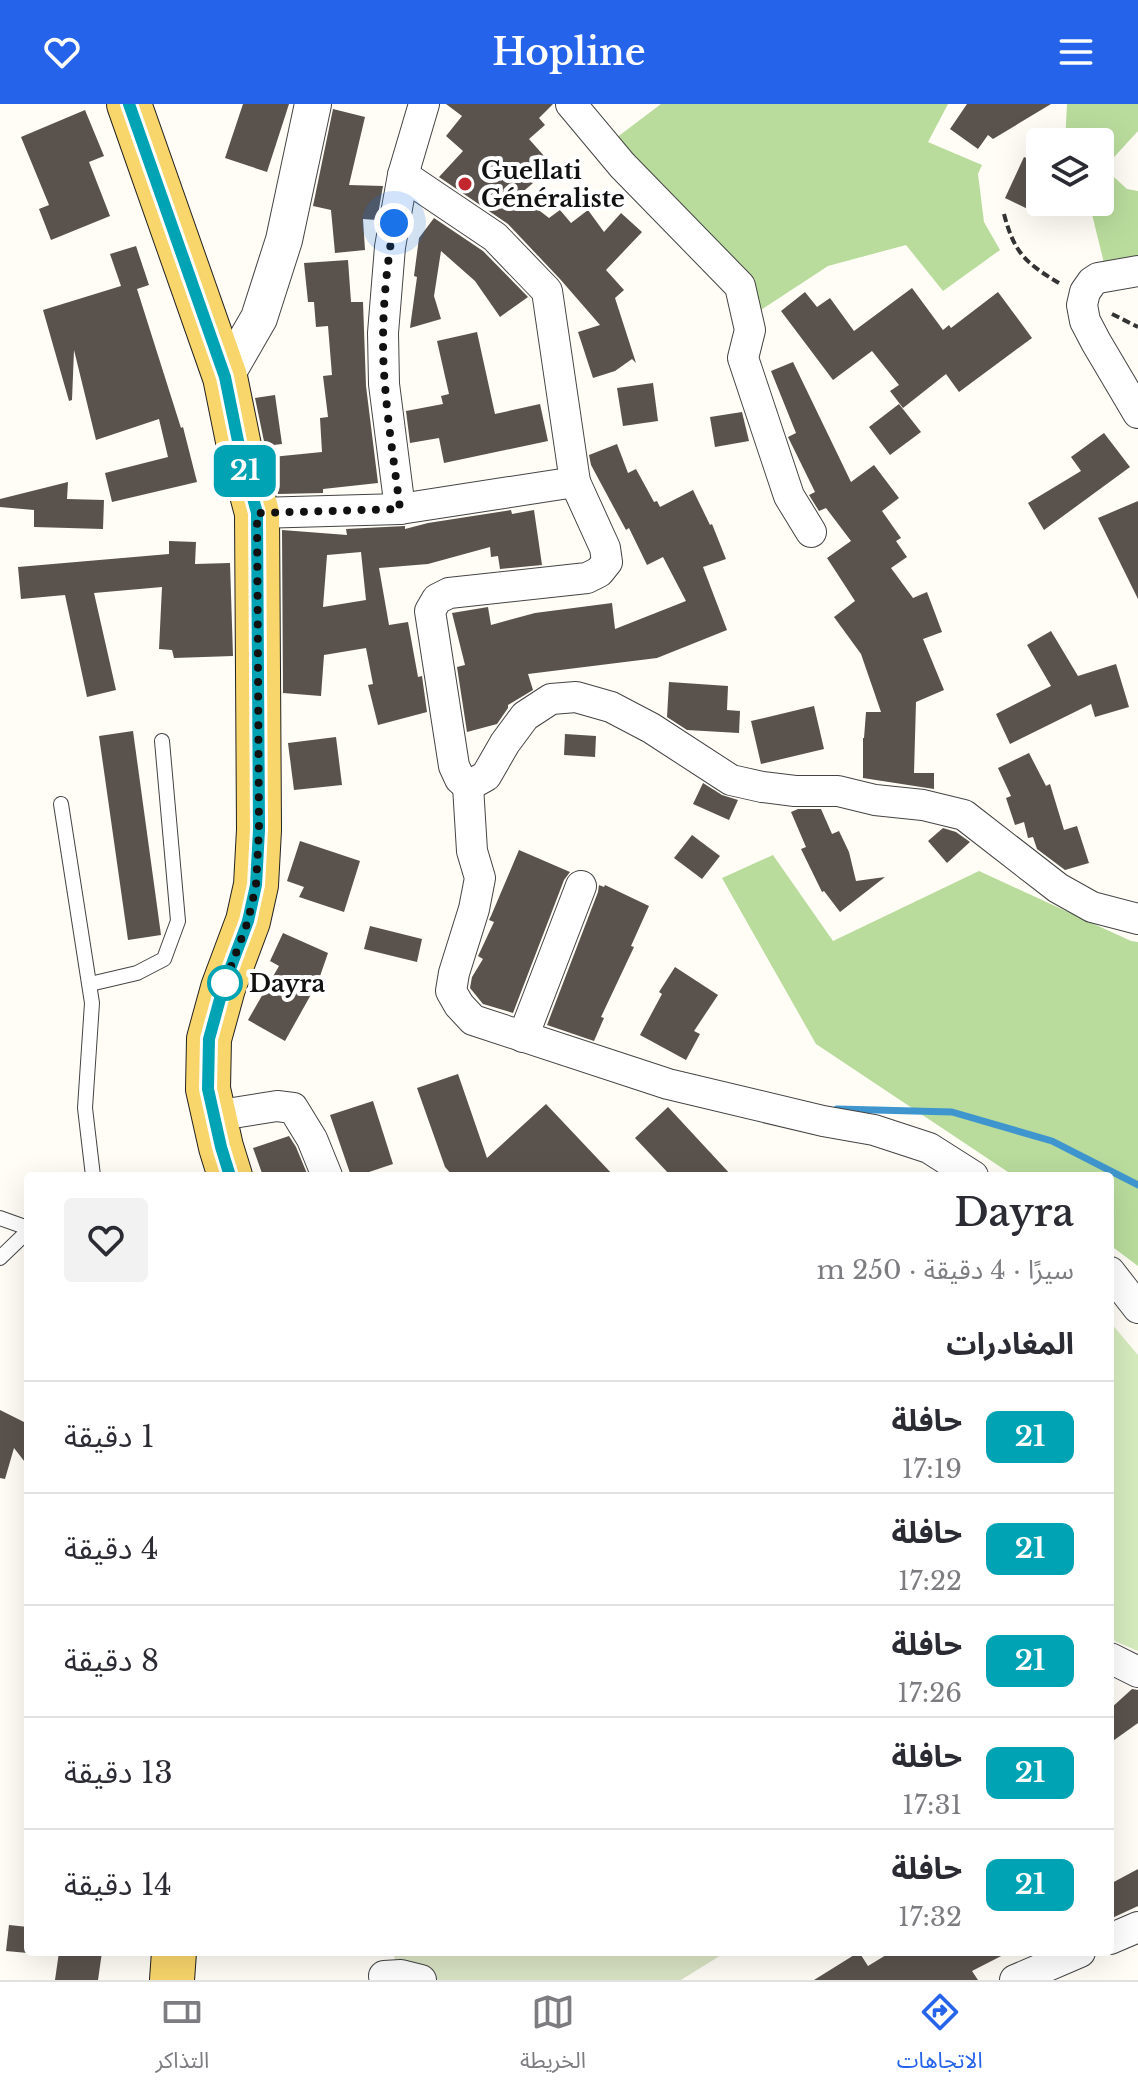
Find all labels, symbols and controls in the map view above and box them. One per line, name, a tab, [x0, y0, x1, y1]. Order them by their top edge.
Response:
icon: heart	[40, 30, 84, 74]
text: Hopline	[492, 30, 646, 75]
icon: menu	[1054, 30, 1098, 74]
map controls	[1026, 128, 1114, 216]
button: layers	[1026, 128, 1114, 216]
place label: Guellati Généraliste	[481, 156, 625, 213]
marker: Guellati Généraliste	[456, 175, 474, 193]
your location	[374, 203, 414, 243]
line badge: 21	[209, 445, 281, 497]
text: 21	[230, 453, 260, 488]
marker: Dayra	[208, 966, 242, 1000]
place label: Dayra	[249, 969, 326, 998]
text: Dayra	[954, 1189, 1074, 1236]
button: heart	[64, 1198, 148, 1282]
text: سيرًا · 4 دقيقة · 250 m	[817, 1254, 1074, 1286]
text: المغادرات	[946, 1325, 1074, 1362]
text: حافلة	[891, 1402, 962, 1439]
text: 1 دقيقة	[64, 1418, 154, 1455]
text: 21	[1015, 1419, 1045, 1454]
text: 17:19	[902, 1453, 962, 1485]
text: حافلة	[891, 1514, 962, 1551]
text: 4 دقيقة	[64, 1530, 159, 1567]
text: 21	[1015, 1531, 1045, 1566]
text: 17:22	[898, 1565, 962, 1597]
text: حافلة	[891, 1626, 962, 1663]
text: 8 دقيقة	[64, 1642, 159, 1679]
text: 21	[1015, 1643, 1045, 1678]
text: 17:26	[897, 1677, 962, 1709]
text: حافلة	[891, 1738, 962, 1775]
text: 13 دقيقة	[64, 1754, 173, 1791]
text: 21	[1015, 1755, 1045, 1790]
text: 17:31	[902, 1789, 962, 1821]
text: حافلة	[891, 1850, 962, 1887]
text: 14 دقيقة	[64, 1866, 172, 1903]
text: 21	[1015, 1867, 1045, 1902]
text: 17:32	[898, 1901, 962, 1933]
tab: التذاكر	[155, 1990, 209, 2084]
tab: الخريطة	[520, 1990, 586, 2084]
tab: الاتجاهات	[897, 1990, 983, 2084]

